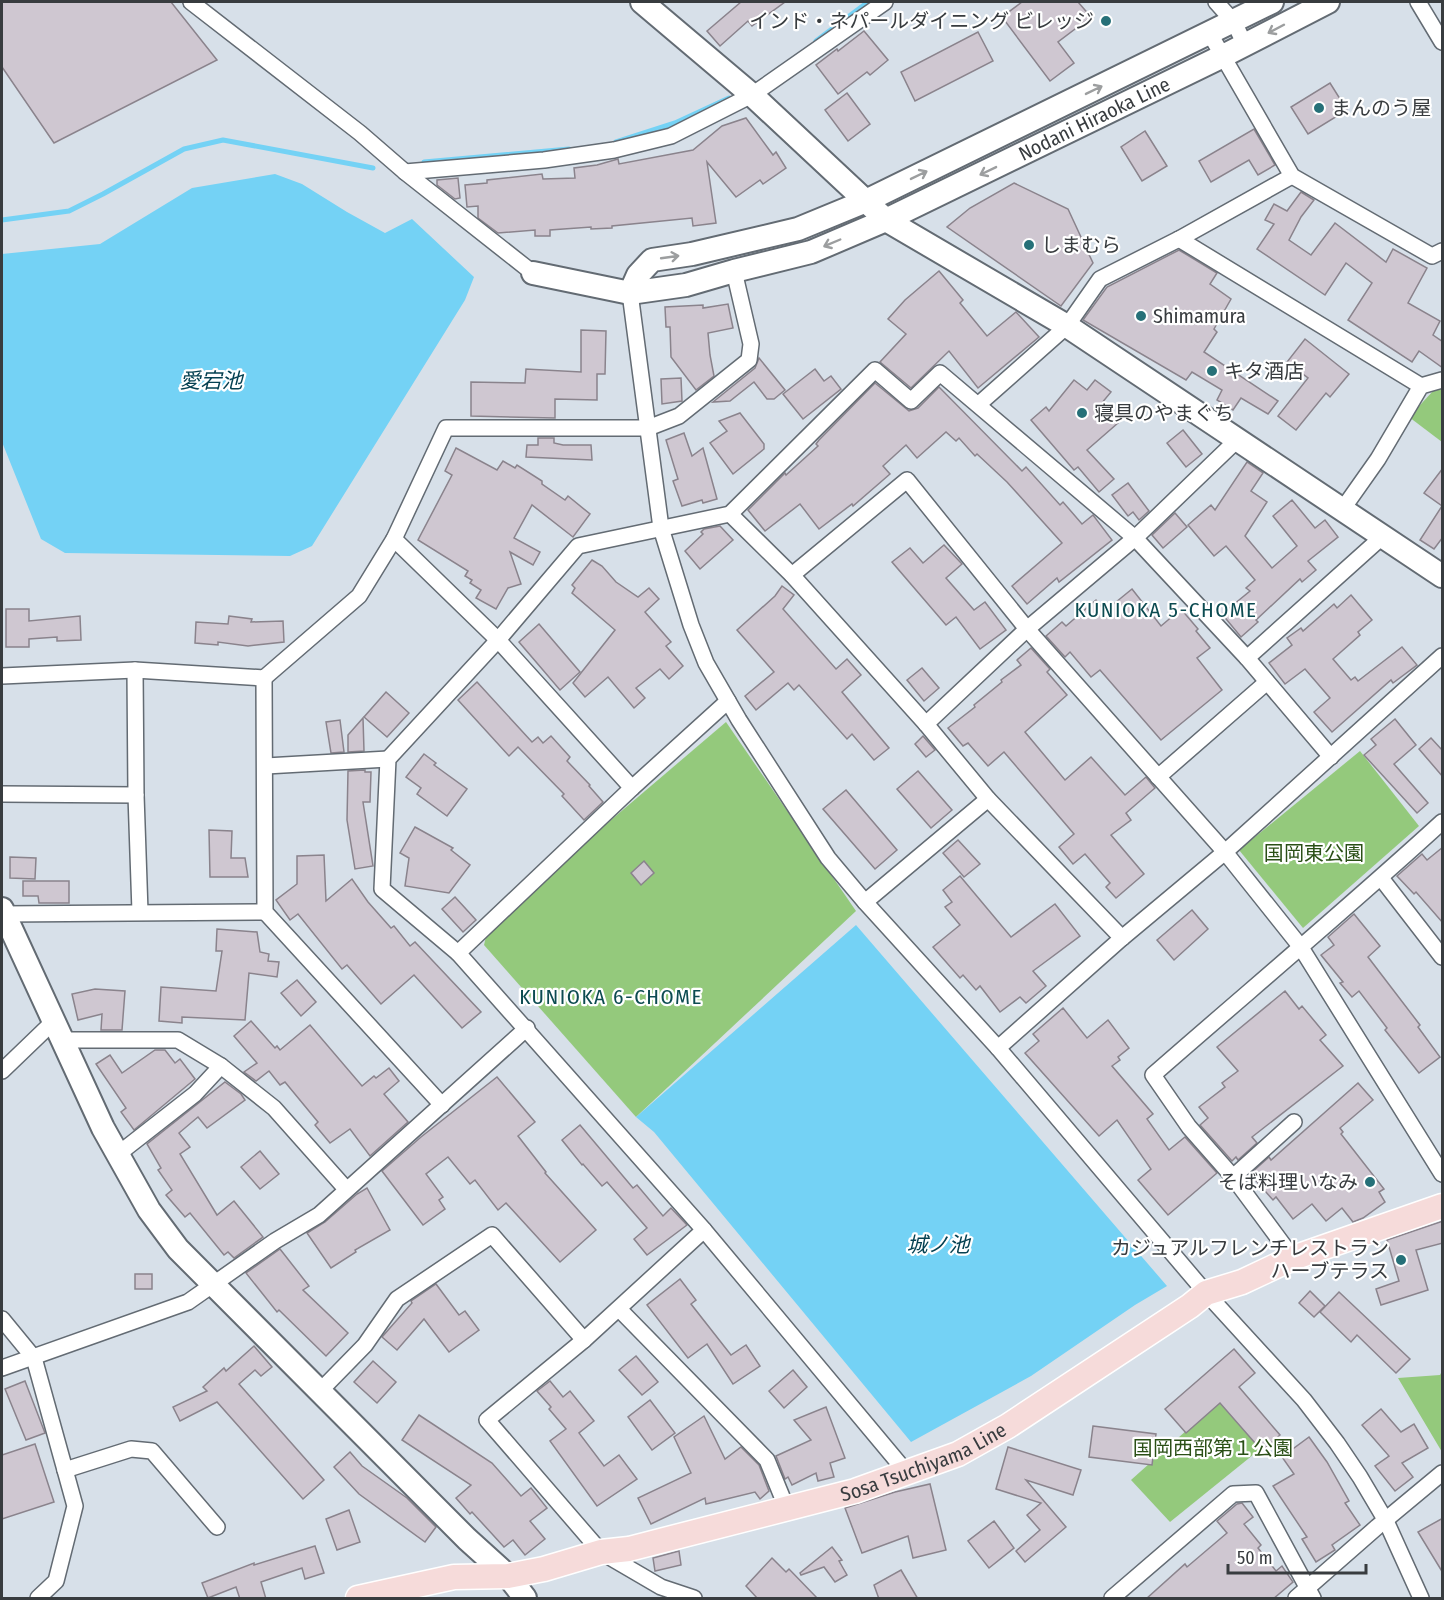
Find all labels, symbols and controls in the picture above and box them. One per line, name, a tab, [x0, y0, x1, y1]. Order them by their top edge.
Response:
place label: インド・ネパールダイニング ビレッジ	[749, 9, 1094, 33]
marker: インド・ネパールダイニング ビレッジ	[1099, 14, 1113, 28]
one-way arrow	[1267, 23, 1285, 35]
street label: Nodani Hiraoka Line	[1015, 72, 1174, 166]
one-way arrow	[1085, 84, 1103, 95]
place label: まんのう屋	[1331, 96, 1431, 120]
marker: まんのう屋	[1312, 101, 1326, 115]
one-way arrow	[979, 165, 997, 177]
one-way arrow	[909, 169, 927, 181]
place label: しまむら	[1041, 233, 1121, 257]
one-way arrow	[824, 238, 842, 249]
marker: しまむら	[1022, 238, 1036, 252]
one-way arrow	[660, 252, 679, 263]
place label: Shimamura	[1153, 304, 1246, 328]
marker: Shimamura	[1134, 309, 1148, 323]
place label: キタ酒店	[1224, 359, 1304, 383]
marker: キタ酒店	[1205, 364, 1219, 378]
water label: 愛宕池	[180, 368, 244, 394]
place label: 寝具のやまぐち	[1094, 401, 1234, 425]
marker: 寝具のやまぐち	[1075, 406, 1089, 420]
district label: KUNIOKA 5-CHOME	[1075, 597, 1257, 623]
park label: 国岡東公園	[1264, 841, 1364, 865]
district label: KUNIOKA 6-CHOME	[519, 984, 703, 1010]
place label: そば料理いなみ	[1218, 1170, 1358, 1194]
marker: そば料理いなみ	[1363, 1175, 1377, 1189]
water label: 城ノ池	[907, 1232, 971, 1258]
place label: カジュアルフレンチレストラン ハーブテラス	[1111, 1236, 1389, 1283]
marker: カジュアルフレンチレストラン ハーブテラス	[1394, 1253, 1408, 1267]
street label: Sosa Tsuchiyama Line	[838, 1417, 1010, 1506]
park label: 国岡西部第１公園	[1133, 1436, 1293, 1460]
scale bar	[1228, 1537, 1366, 1575]
text: 50 m	[1237, 1547, 1273, 1569]

